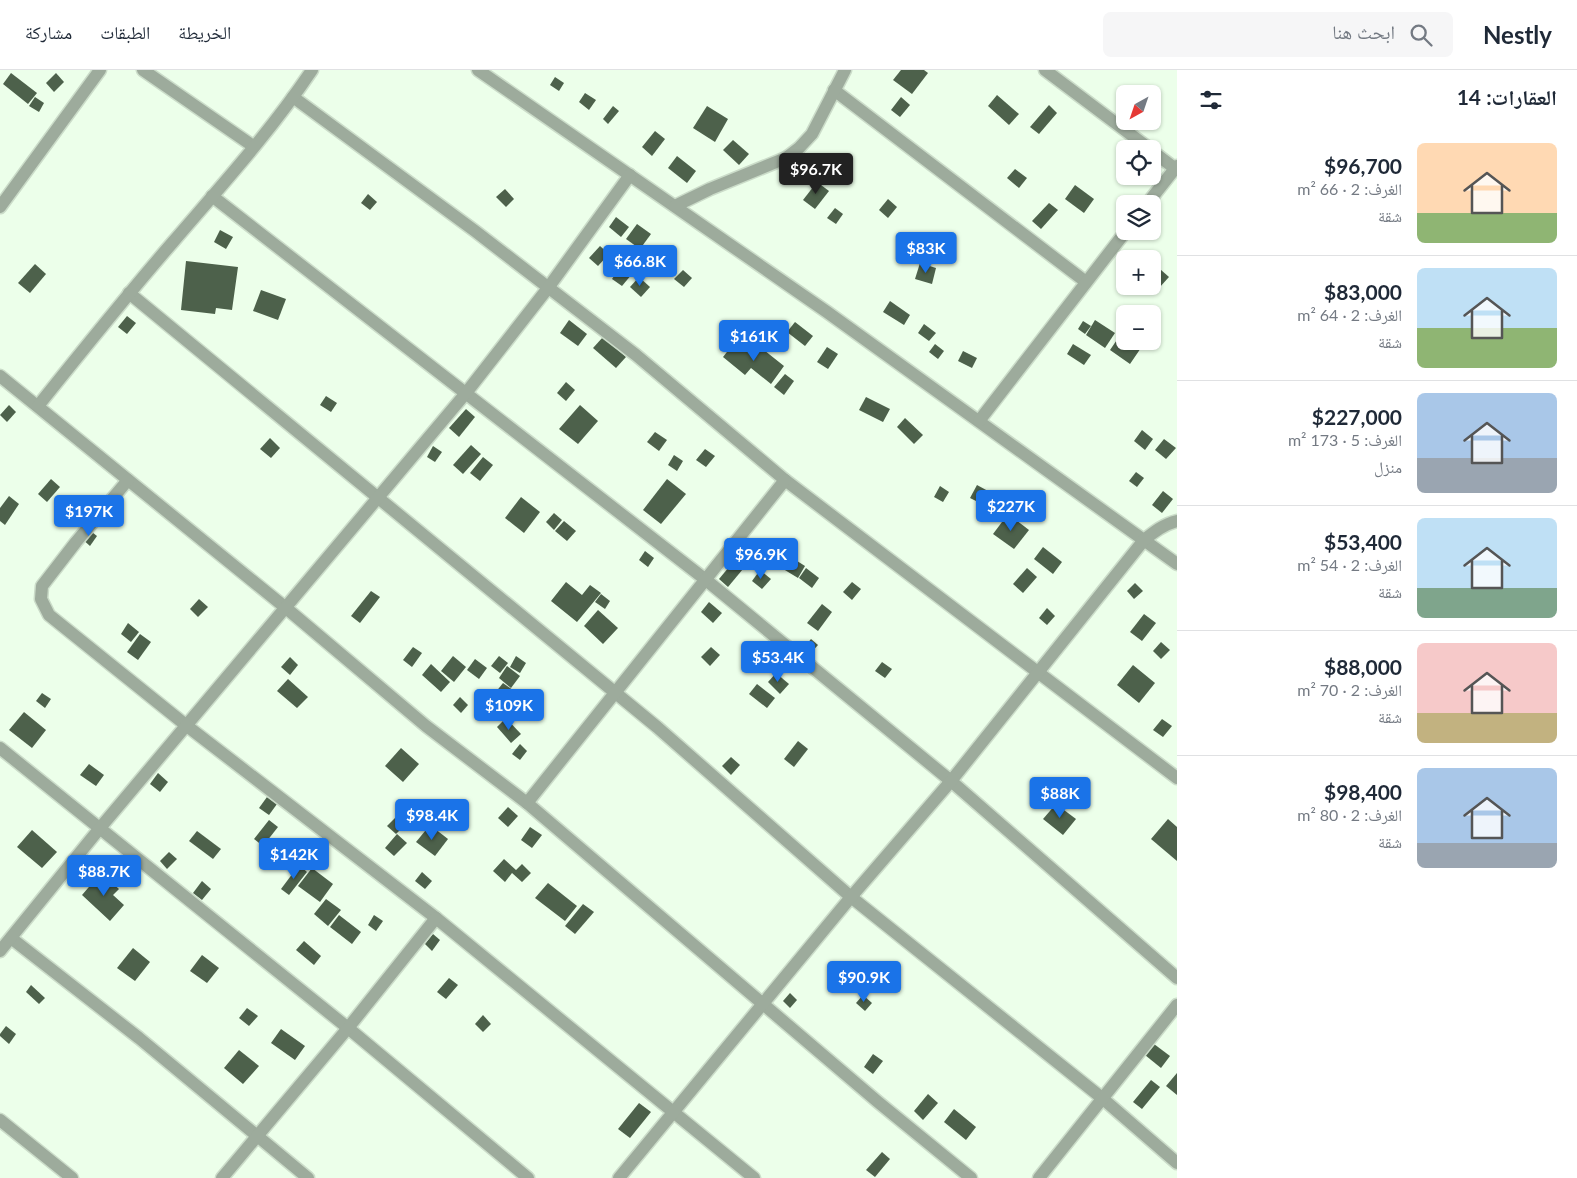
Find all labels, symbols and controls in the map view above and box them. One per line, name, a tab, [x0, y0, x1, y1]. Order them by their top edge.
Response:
search box	[1103, 12, 1453, 57]
text: ابحث هنا	[1332, 20, 1395, 43]
text: Nestly	[1483, 20, 1552, 49]
text: مشاركة	[25, 21, 72, 43]
text: الطبقات	[100, 21, 150, 43]
text: الخريطة	[178, 21, 231, 43]
icon: search	[1407, 21, 1435, 49]
text: العقارات: 14	[1457, 84, 1557, 109]
north arrow	[1116, 85, 1161, 130]
map controls	[1116, 85, 1161, 350]
icon: filters	[1197, 86, 1225, 114]
button: locate	[1116, 140, 1161, 185]
pin: $96.7K	[775, 152, 857, 195]
text: $96,700	[1324, 153, 1402, 178]
text: $96.7K	[790, 159, 842, 178]
icon: home	[1457, 163, 1517, 223]
text: الغرف: 2 · 66 m²	[1297, 179, 1402, 198]
button: layers	[1116, 195, 1161, 240]
text: شقة	[1378, 206, 1402, 225]
pin: $83K	[896, 232, 956, 274]
text: $83K	[907, 238, 945, 257]
pin: $66.8K	[599, 244, 681, 287]
button: +	[1116, 250, 1161, 295]
text: $66.8K	[614, 251, 666, 270]
text: $83,000	[1324, 279, 1402, 304]
icon: home	[1457, 288, 1517, 348]
button: −	[1116, 305, 1161, 350]
text: الغرف: 2 · 64 m²	[1297, 305, 1402, 324]
pin: $161K	[719, 320, 789, 362]
text: $161K	[730, 326, 778, 345]
text: شقة	[1378, 332, 1402, 351]
text: $227,000	[1312, 404, 1402, 429]
icon: home	[1457, 413, 1517, 473]
text: الغرف: 5 · 173 m²	[1288, 430, 1402, 449]
text: منزل	[1374, 457, 1402, 476]
pin: $227K	[976, 490, 1046, 532]
pin: $197K	[54, 494, 124, 537]
text: $227K	[987, 496, 1035, 515]
text: $197K	[65, 501, 113, 520]
text: $53,400	[1324, 529, 1402, 554]
pin: $96.9K	[720, 538, 802, 580]
icon: home	[1457, 538, 1517, 598]
text: $96.9K	[735, 544, 787, 563]
text: الغرف: 2 · 54 m²	[1297, 555, 1402, 574]
text: شقة	[1378, 582, 1402, 601]
pin: $53.4K	[737, 640, 819, 683]
text: $53.4K	[752, 647, 804, 666]
text: $88,000	[1324, 654, 1402, 679]
icon: home	[1457, 663, 1517, 723]
text: الغرف: 2 · 70 m²	[1297, 680, 1402, 699]
pin: $109K	[474, 688, 544, 731]
text: $109K	[485, 695, 533, 714]
text: شقة	[1378, 707, 1402, 726]
pin: $88K	[1030, 776, 1090, 819]
text: $98,400	[1324, 779, 1402, 804]
text: $88K	[1041, 783, 1079, 802]
icon: home	[1457, 788, 1517, 848]
pin: $98.4K	[391, 798, 473, 841]
text: $98.4K	[406, 805, 458, 824]
text: الغرف: 2 · 80 m²	[1297, 805, 1402, 824]
text: شقة	[1378, 832, 1402, 851]
pin: $142K	[259, 838, 329, 880]
text: $142K	[270, 844, 318, 863]
pin: $88.7K	[63, 854, 145, 897]
text: $88.7K	[78, 861, 130, 880]
pin: $90.9K	[823, 960, 905, 1003]
text: $90.9K	[838, 967, 890, 986]

